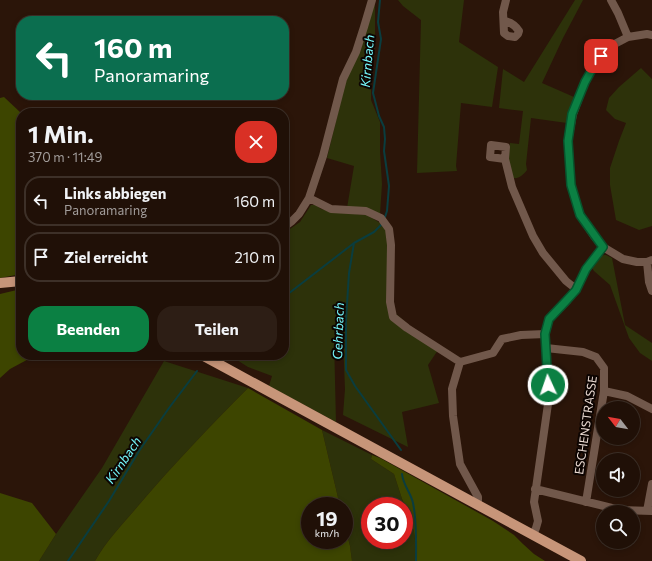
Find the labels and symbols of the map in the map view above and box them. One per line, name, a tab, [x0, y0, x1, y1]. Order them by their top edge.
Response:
water label: Kirnbach	[357, 34, 377, 88]
pin	[584, 39, 618, 73]
water label: Gehrbach	[329, 302, 347, 360]
position arrow	[527, 364, 569, 406]
street label: ESCHENSTRASSE	[571, 375, 599, 475]
north arrow	[596, 401, 640, 445]
water label: Kirnbach	[102, 434, 144, 486]
speed limit sign: 30	[361, 497, 413, 549]

